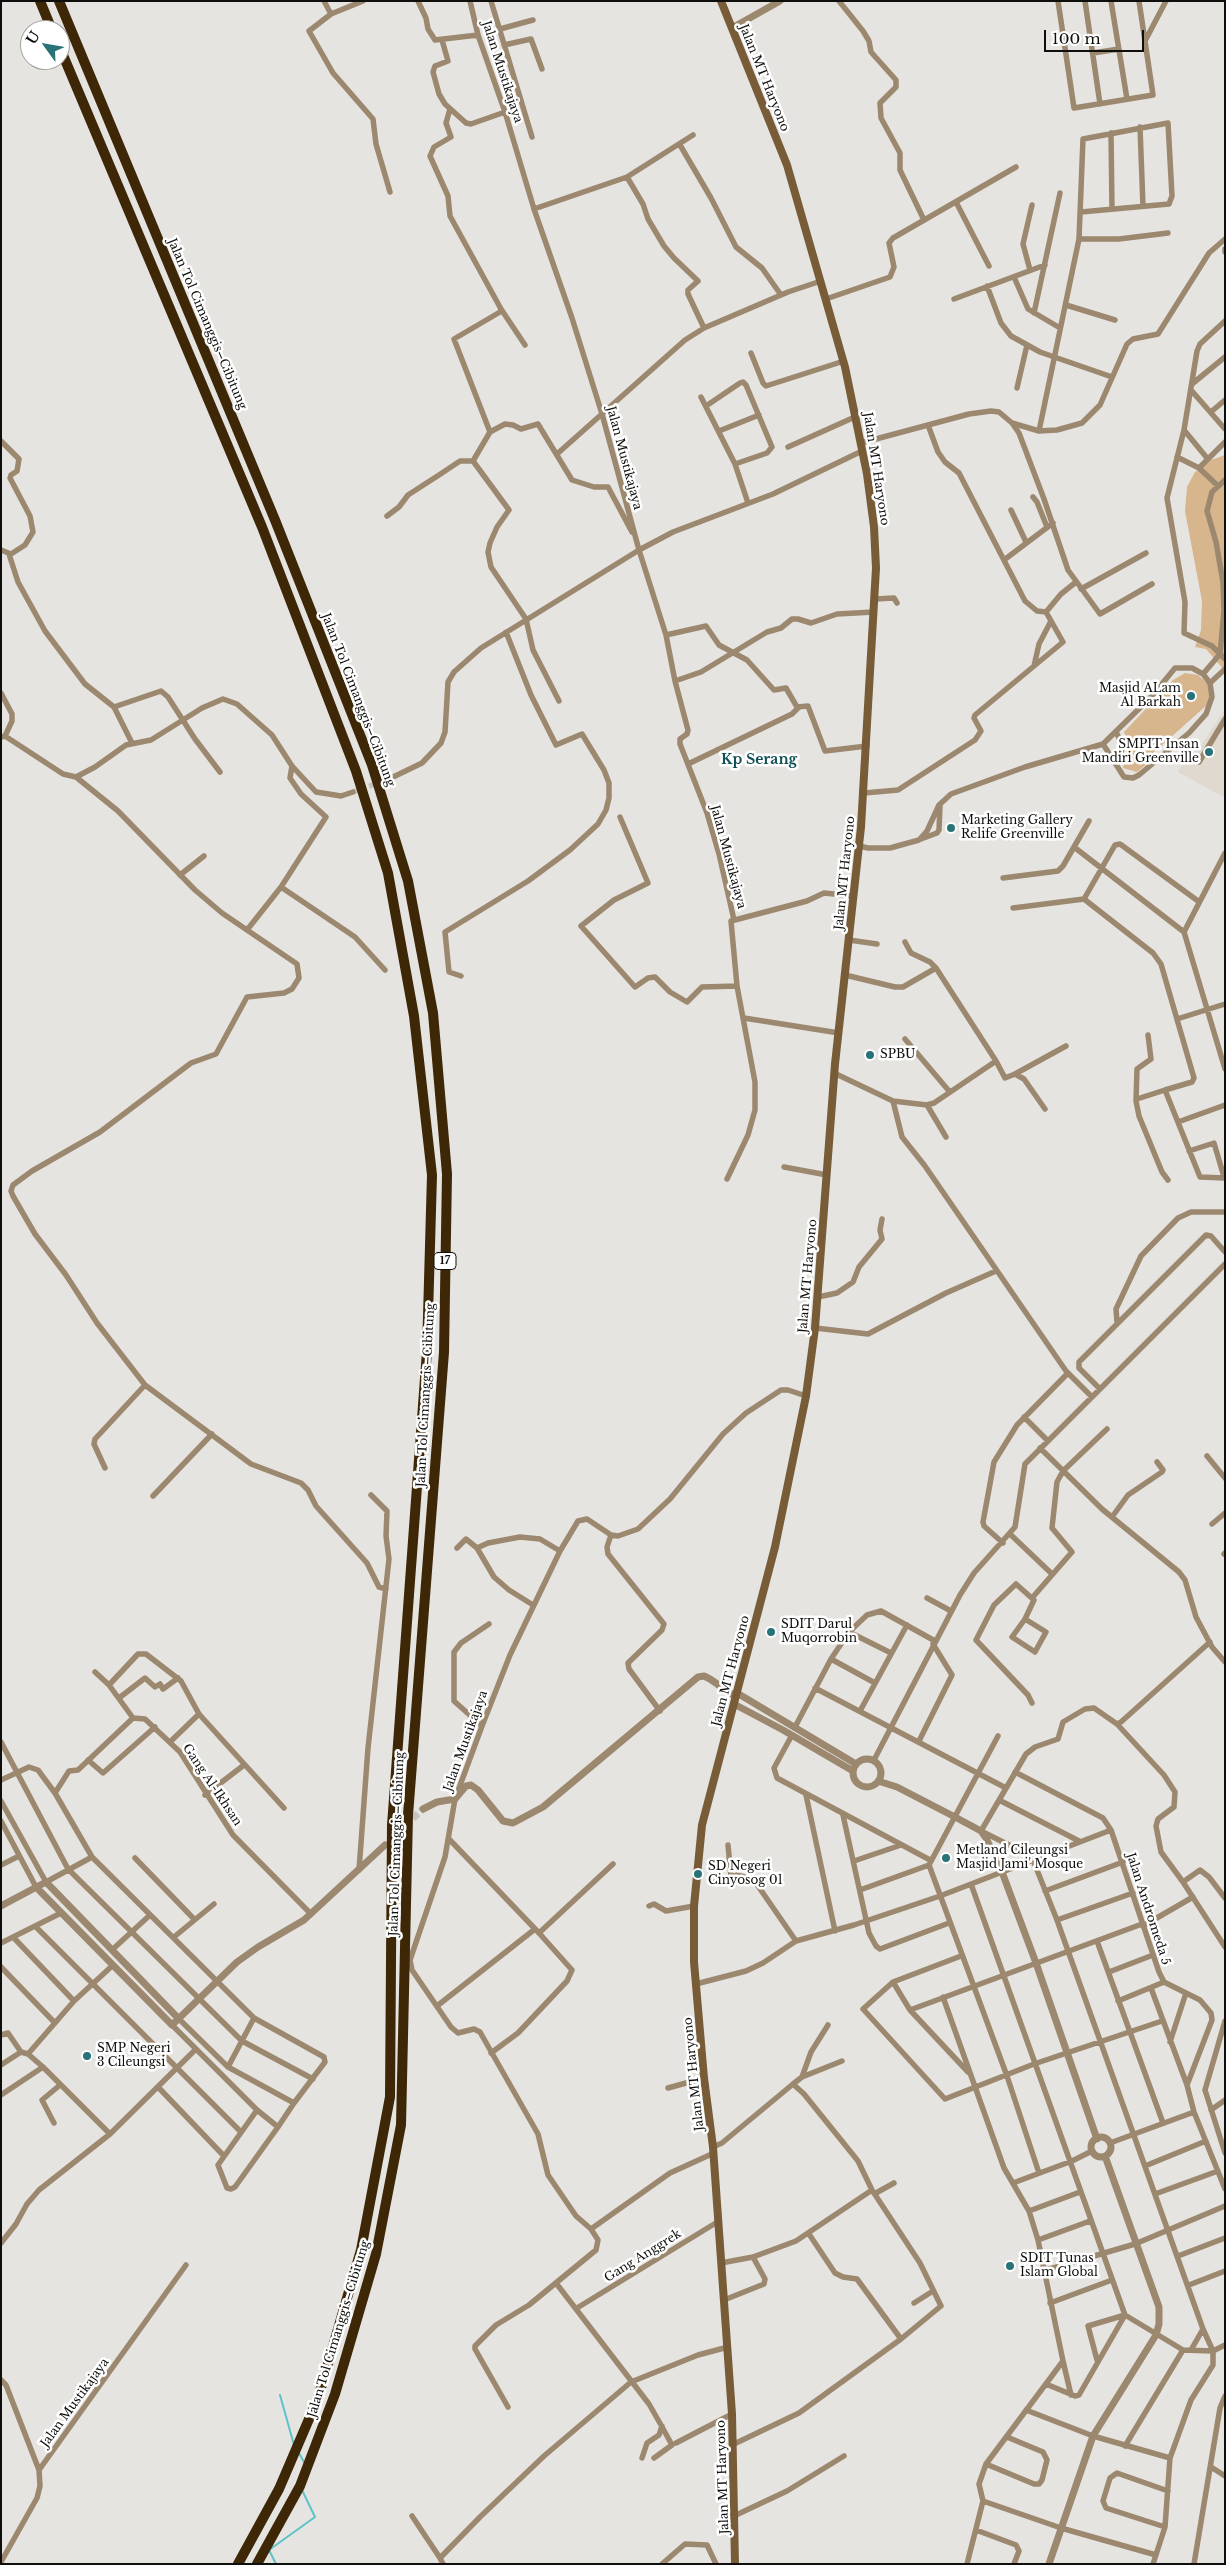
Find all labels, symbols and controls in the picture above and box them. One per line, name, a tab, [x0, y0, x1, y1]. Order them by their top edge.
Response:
street label: Jalan Mustikajaya	[479, 19, 525, 125]
north arrow	[20, 20, 70, 70]
scale bar	[1046, 20, 1146, 52]
street label: Jalan MT Haryono	[736, 22, 792, 134]
text: U	[22, 28, 44, 48]
text: 100 m	[1052, 29, 1101, 48]
street label: Jalan Tol Cimanggis–Cibitung	[164, 236, 250, 412]
street label: Jalan Mustikajaya	[603, 405, 645, 511]
street label: Jalan MT Haryono	[860, 411, 892, 527]
street label: Jalan Tol Cimanggis–Cibitung	[318, 611, 398, 789]
place label: Masjid ALam Al Barkah	[1099, 682, 1181, 710]
marker: Masjid ALam Al Barkah	[1185, 690, 1197, 702]
place label: SMPIT Insan Mandiri Greenville	[1082, 738, 1199, 766]
marker: SMPIT Insan Mandiri Greenville	[1203, 746, 1215, 758]
district label: Kp Serang	[721, 752, 797, 768]
street label: Jalan Mustikajaya	[707, 804, 749, 910]
place label: Marketing Gallery Relife Greenville	[961, 814, 1073, 842]
street label: Jalan MT Haryono	[832, 815, 858, 931]
marker: Marketing Gallery Relife Greenville	[945, 822, 957, 834]
place label: SPBU	[880, 1048, 915, 1062]
marker: SPBU	[864, 1049, 876, 1061]
street label: Jalan MT Haryono	[796, 1218, 820, 1334]
road number: 17	[434, 1252, 456, 1270]
street label: Jalan Tol Cimanggis–Cibitung	[414, 1302, 438, 1488]
street label: Jalan MT Haryono	[709, 1614, 753, 1728]
place label: SDIT Darul Muqorrobin	[781, 1618, 857, 1646]
marker: SDIT Darul Muqorrobin	[765, 1626, 777, 1638]
street label: Jalan Mustikajaya	[441, 1689, 491, 1793]
street label: Gang Al-Ikhsan	[179, 1741, 245, 1829]
street label: Jalan Tol Cimanggis–Cibitung	[387, 1752, 407, 1936]
place label: Metland Cileungsi Masjid Jami' Mosque	[956, 1844, 1083, 1872]
street label: Jalan Andromeda 5	[1123, 1851, 1173, 1967]
marker: Metland Cileungsi Masjid Jami' Mosque	[940, 1852, 952, 1864]
place label: SD Negeri Cinyosog 01	[708, 1860, 783, 1888]
marker: SD Negeri Cinyosog 01	[692, 1868, 704, 1880]
street label: Jalan MT Haryono	[681, 2016, 707, 2132]
place label: SMP Negeri 3 Cileungsi	[97, 2042, 171, 2070]
marker: SMP Negeri 3 Cileungsi	[81, 2050, 93, 2062]
street label: Gang Anggrek	[602, 2227, 684, 2285]
street label: Jalan Tol Cimanggis–Cibitung	[305, 2239, 373, 2419]
place label: SDIT Tunas Islam Global	[1020, 2252, 1098, 2280]
marker: SDIT Tunas Islam Global	[1004, 2260, 1016, 2272]
street label: Jalan Mustikajaya	[38, 2356, 112, 2450]
street label: Jalan MT Haryono	[714, 2420, 732, 2534]

